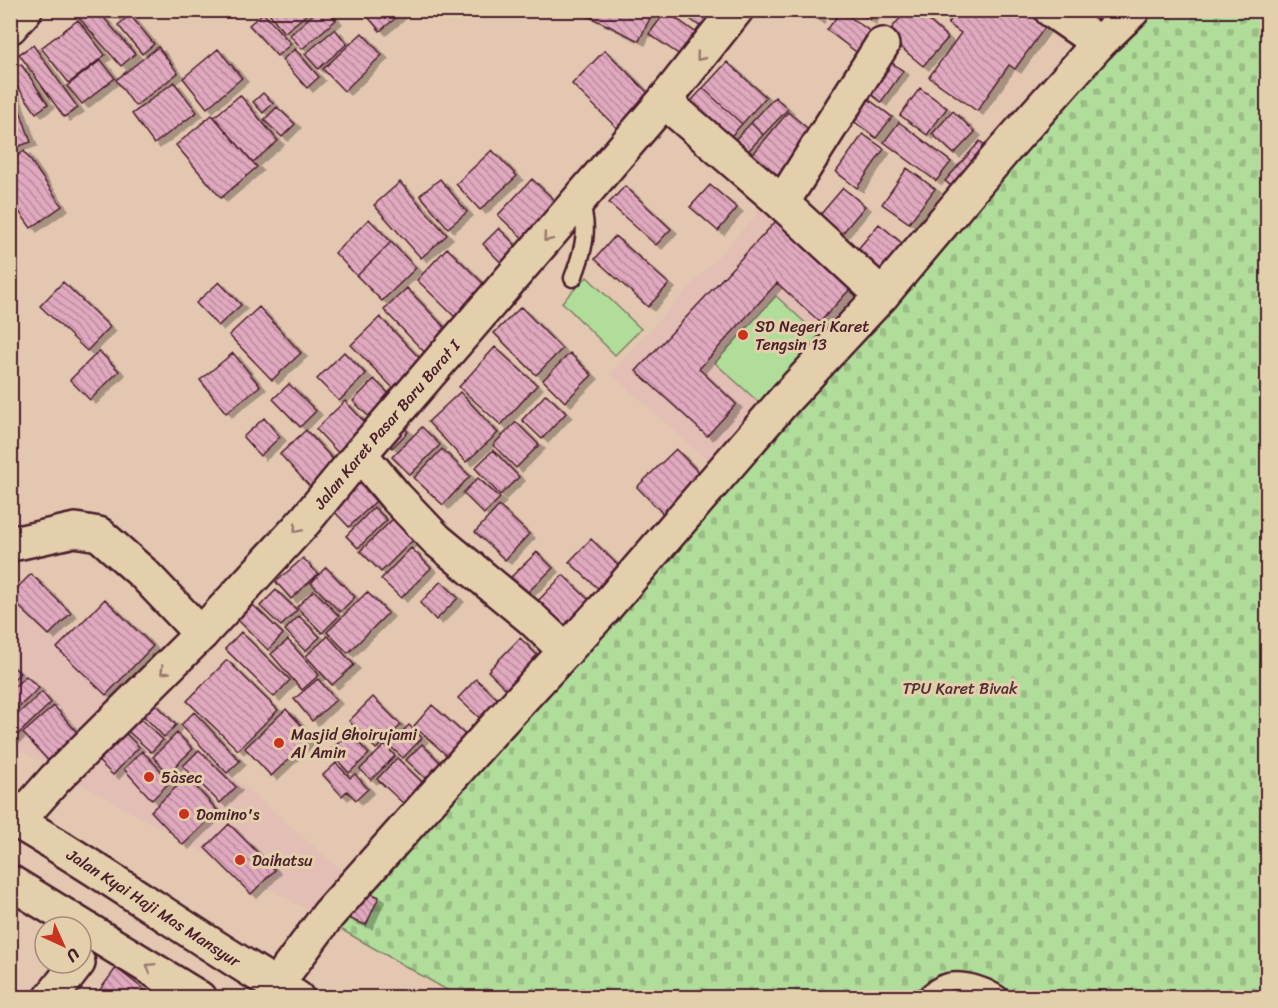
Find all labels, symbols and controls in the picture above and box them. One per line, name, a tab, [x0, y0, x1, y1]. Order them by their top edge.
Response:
one-way arrow	[696, 50, 707, 61]
one-way arrow	[543, 231, 554, 242]
place label: SD Negeri Karet Tengsin 13	[755, 312, 869, 359]
marker: SD Negeri Karet Tengsin 13	[736, 328, 750, 342]
street label: Jalan Karet Pasar Baru Barat I	[305, 331, 468, 516]
one-way arrow	[293, 523, 304, 533]
one-way arrow	[160, 664, 171, 675]
park label: TPU Karet Bivak	[902, 674, 1018, 703]
place label: Masjid Ghoirujami Al Amin	[290, 720, 417, 767]
marker: Masjid Ghoirujami Al Amin	[272, 736, 286, 750]
place label: 5àsec	[161, 763, 202, 792]
marker: 5àsec	[142, 770, 156, 784]
place label: Domino's	[196, 800, 260, 829]
marker: Domino's	[177, 807, 191, 821]
street label: Jalan Kyai Haji Mas Mansyur	[60, 840, 248, 975]
place label: Daihatsu	[252, 846, 313, 875]
marker: Daihatsu	[233, 853, 247, 867]
north arrow	[33, 915, 93, 975]
text: U	[58, 941, 87, 970]
one-way arrow	[146, 962, 156, 974]

